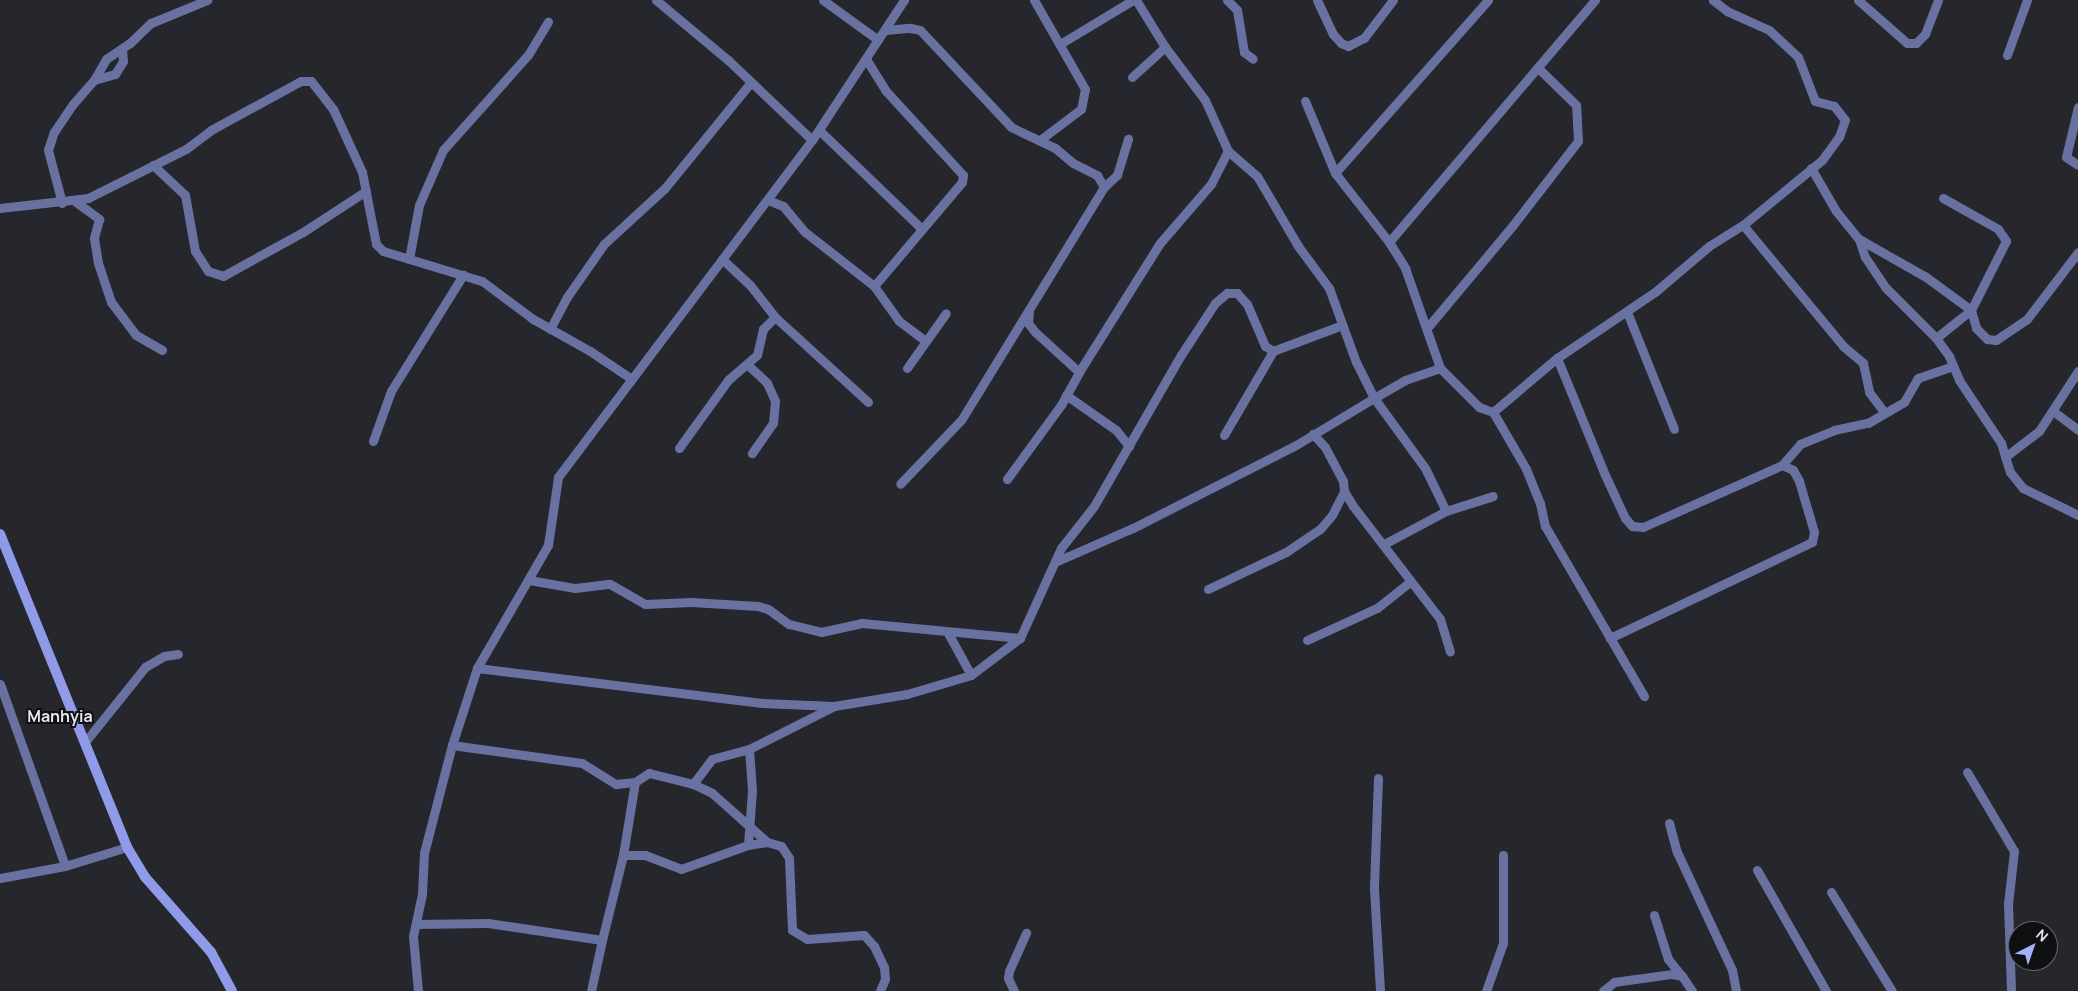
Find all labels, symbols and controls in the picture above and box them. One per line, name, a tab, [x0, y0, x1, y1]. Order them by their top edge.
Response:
district label: Manhyia	[27, 706, 93, 726]
north arrow	[2008, 921, 2058, 971]
text: N	[2032, 925, 2053, 946]

